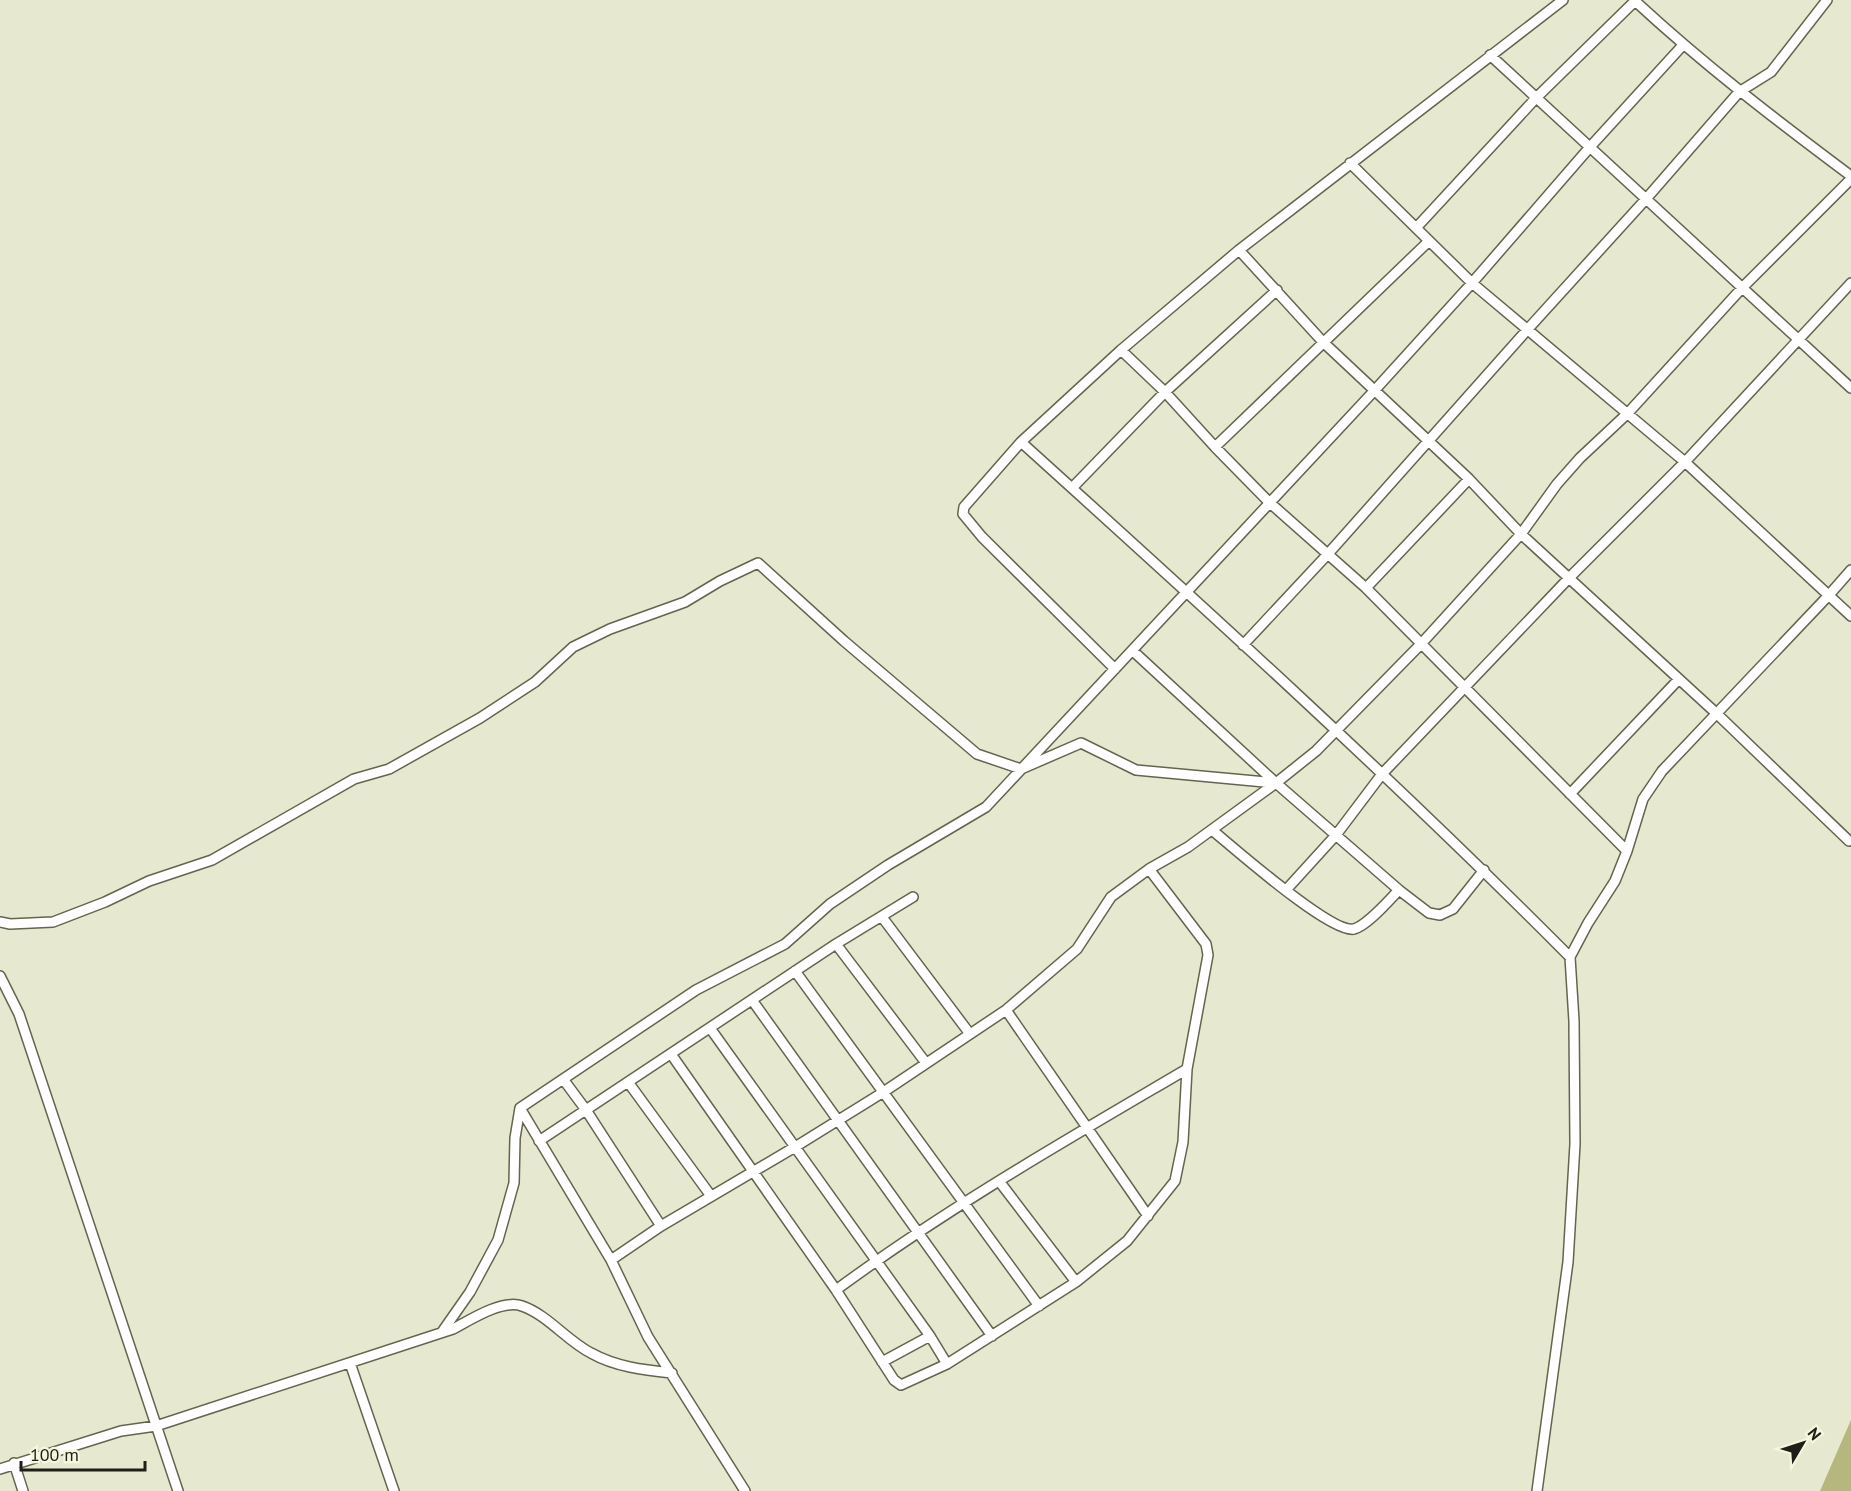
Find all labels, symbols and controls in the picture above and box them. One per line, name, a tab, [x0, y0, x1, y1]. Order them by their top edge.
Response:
north arrow	[1773, 1413, 1833, 1473]
text: N	[1804, 1423, 1826, 1444]
scale bar	[21, 1434, 146, 1472]
text: 100 m	[30, 1443, 79, 1466]

